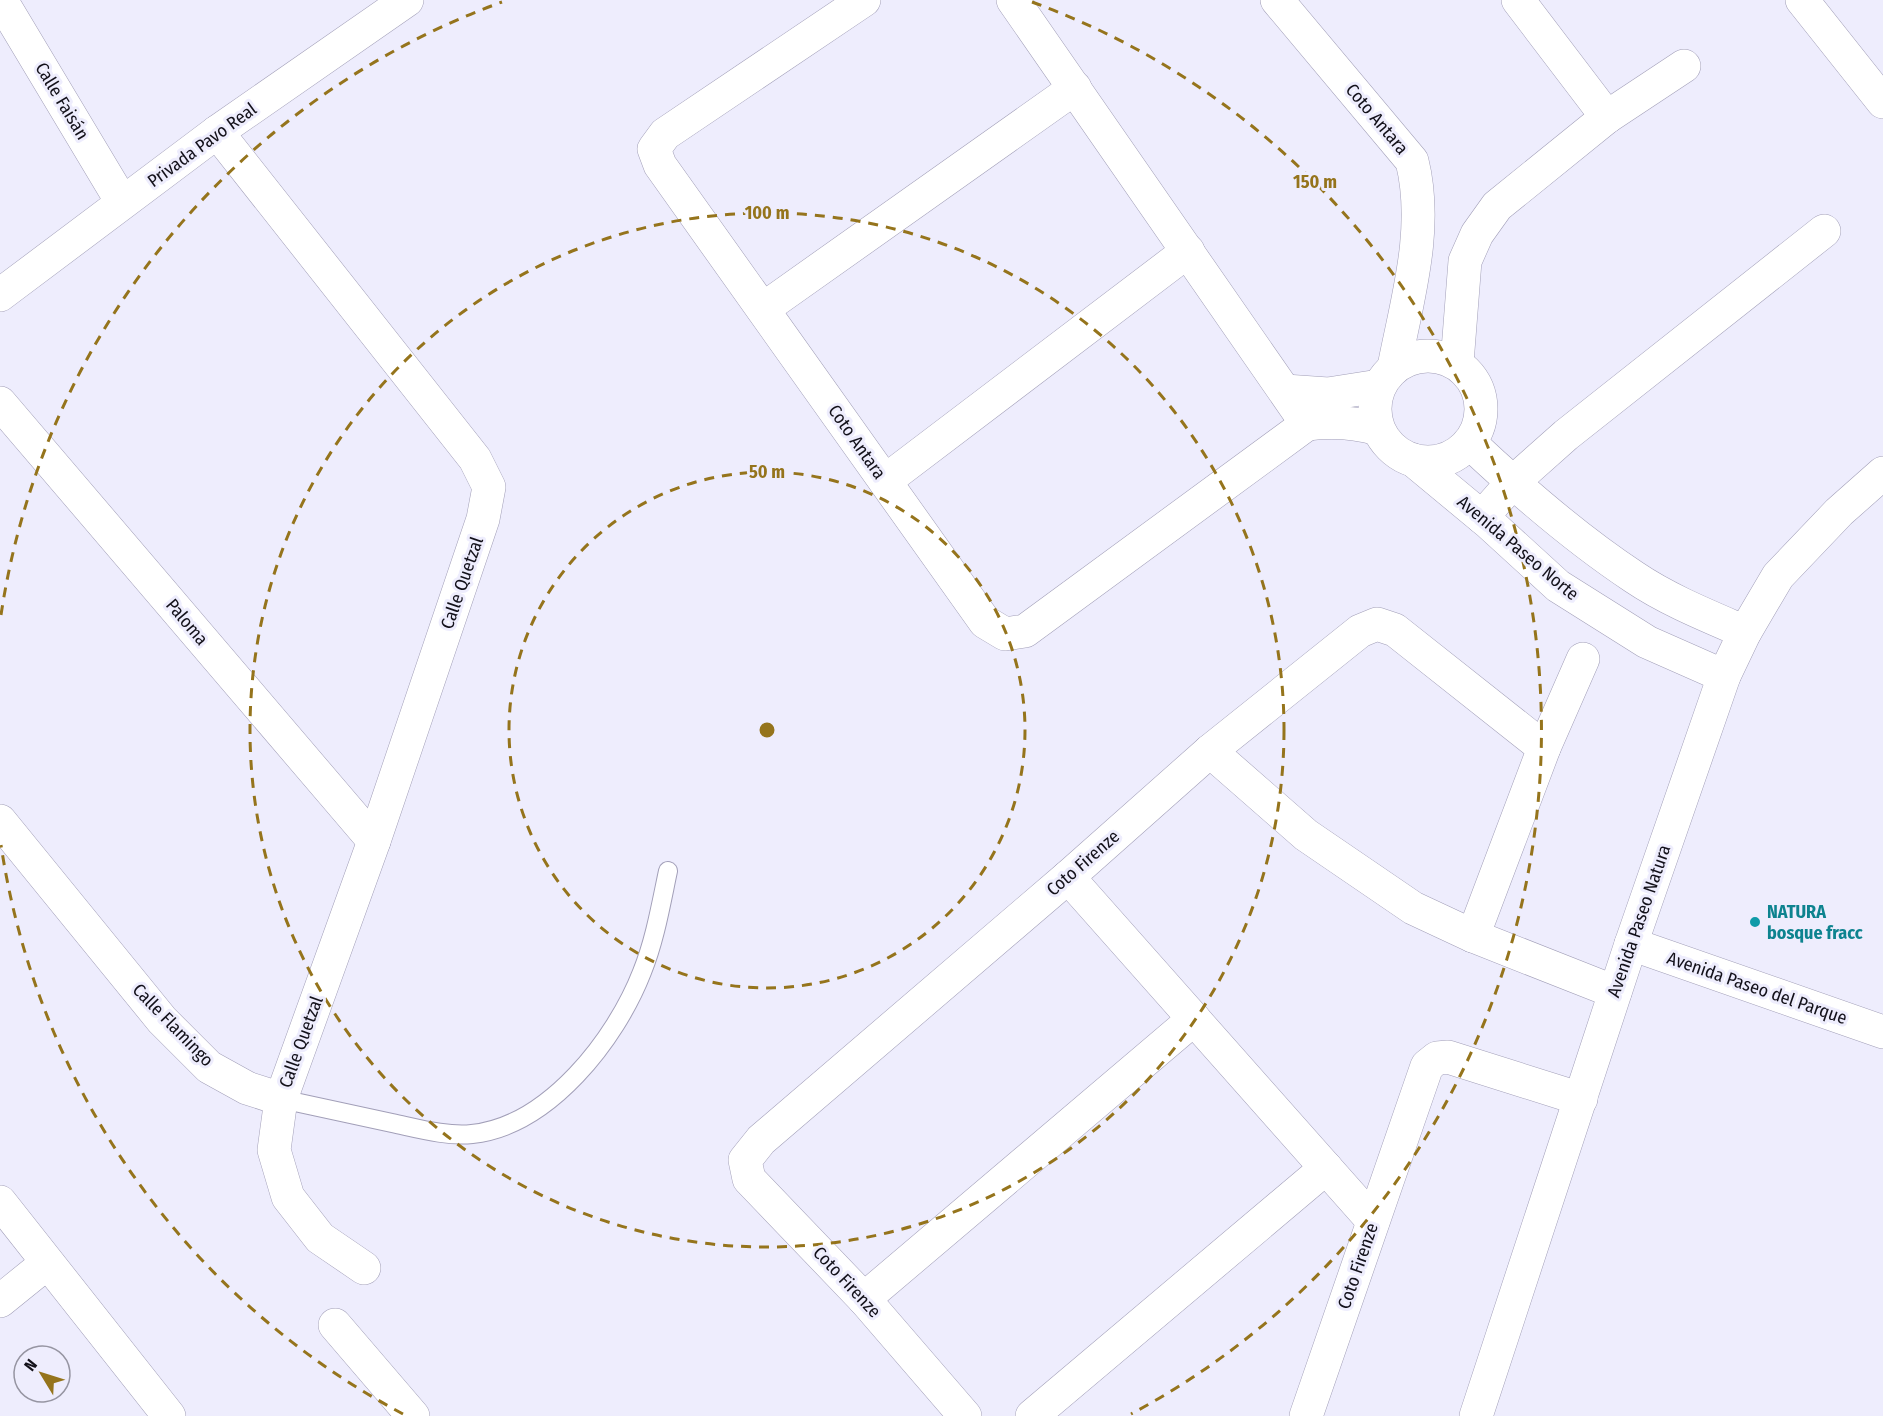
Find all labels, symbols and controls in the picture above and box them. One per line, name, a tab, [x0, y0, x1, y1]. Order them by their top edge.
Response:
street label: Calle Faisán	[30, 58, 94, 144]
street label: Coto Antara	[1341, 79, 1413, 159]
street label: Privada Pavo Real	[143, 98, 261, 192]
text: 150 m	[1293, 171, 1337, 193]
text: 100 m	[745, 202, 789, 224]
street label: Coto Antara	[823, 401, 891, 484]
text: 50 m	[749, 461, 785, 483]
street label: Avenida Paseo Norte	[1453, 491, 1583, 605]
street label: Calle Quetzal	[436, 534, 488, 632]
street label: Paloma	[161, 594, 213, 650]
centre of rings	[757, 720, 777, 740]
street label: Coto Firenze	[1042, 825, 1124, 901]
street label: Avenida Paseo Natura	[1603, 842, 1676, 1000]
place label: NATURA bosque fracc	[1767, 901, 1863, 944]
marker: NATURA bosque fracc	[1748, 915, 1762, 929]
street label: Avenida Paseo del Parque	[1664, 947, 1850, 1029]
street label: Calle Flamingo	[128, 979, 218, 1071]
street label: Calle Quetzal	[274, 993, 328, 1091]
street label: Coto Firenze	[1333, 1220, 1383, 1312]
street label: Coto Firenze	[808, 1242, 886, 1322]
north arrow	[12, 1344, 72, 1404]
text: N	[20, 1355, 41, 1375]

